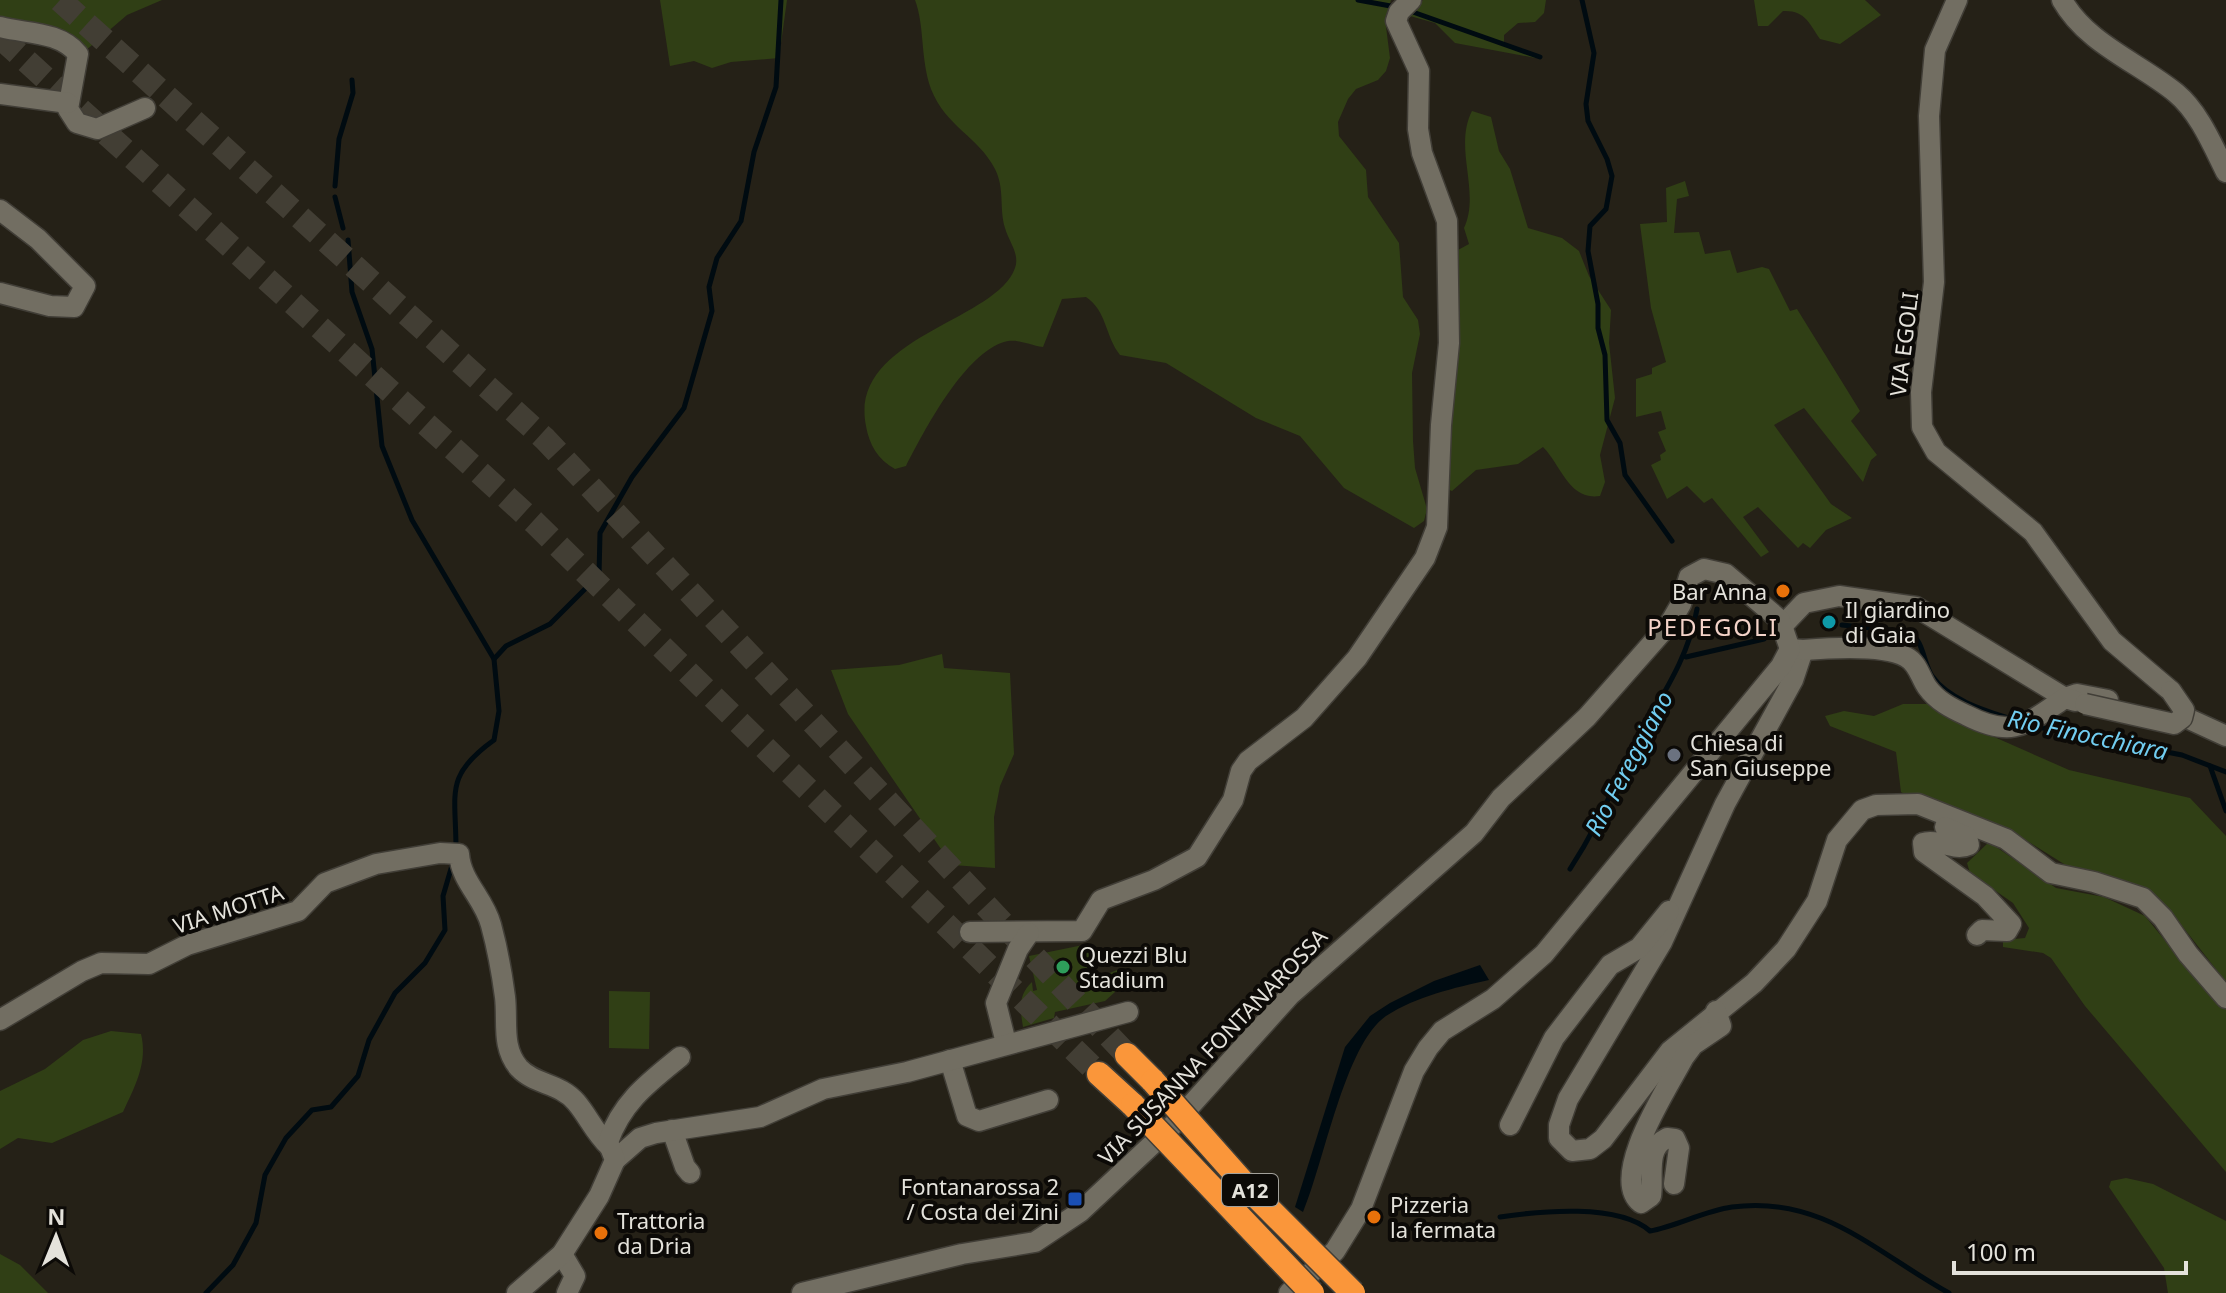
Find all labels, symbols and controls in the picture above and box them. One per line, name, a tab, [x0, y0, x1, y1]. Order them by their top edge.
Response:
street label: VIA EGOLI	[1882, 290, 1924, 398]
place label: Bar Anna	[1672, 576, 1767, 606]
marker: Bar Anna	[1774, 582, 1792, 600]
place label: Il giardino di Gaia	[1845, 594, 1950, 649]
district label: PEDEGOLI	[1647, 610, 1779, 643]
marker: Il giardino di Gaia	[1820, 613, 1838, 631]
water label: Rio Fereggiano	[1576, 685, 1680, 841]
water label: Rio Finocchiara	[2005, 701, 2171, 767]
place label: Chiesa di San Giuseppe	[1690, 727, 1831, 782]
marker: Chiesa di San Giuseppe	[1665, 746, 1683, 764]
street label: VIA MOTTA	[169, 876, 288, 940]
street label: VIA SUSANNA FONTANAROSSA	[1091, 921, 1334, 1171]
place label: Quezzi Blu Stadium	[1079, 939, 1188, 994]
marker: Quezzi Blu Stadium	[1054, 958, 1072, 976]
place label: Fontanarossa 2 / Costa dei Zini	[901, 1171, 1059, 1226]
road number: A12	[1222, 1174, 1278, 1206]
place label: Pizzeria la fermata	[1390, 1189, 1496, 1244]
marker: Fontanarossa 2 / Costa dei Zini	[1066, 1190, 1084, 1208]
north arrow	[16, 1197, 96, 1277]
text: N	[47, 1201, 66, 1231]
place label: Trattoria da Dria	[617, 1205, 705, 1260]
marker: Pizzeria la fermata	[1365, 1208, 1383, 1226]
marker: Trattoria da Dria	[592, 1224, 610, 1242]
scale bar	[1954, 1225, 2186, 1275]
text: 100 m	[1966, 1235, 2036, 1268]

